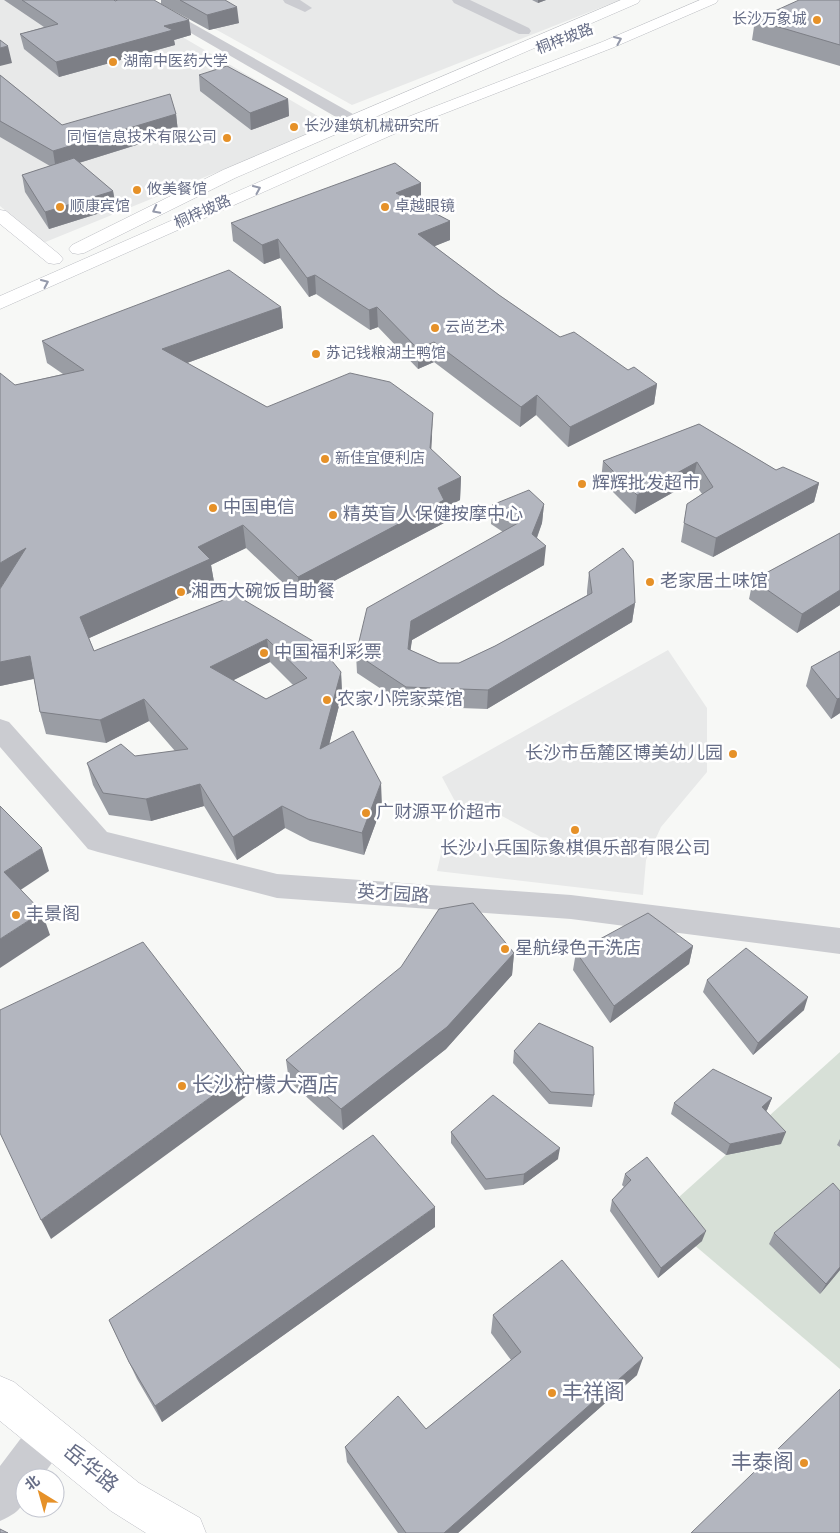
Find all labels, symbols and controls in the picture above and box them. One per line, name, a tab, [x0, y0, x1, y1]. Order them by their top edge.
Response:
place label: 长沙万象城	[732, 10, 807, 30]
marker: 长沙万象城	[811, 14, 823, 26]
street label: 桐梓坡路	[533, 19, 596, 60]
one-way arrow	[613, 36, 622, 47]
place label: 湖南中医药大学	[123, 53, 228, 72]
marker: 湖南中医药大学	[107, 56, 119, 68]
place label: 长沙建筑机械研究所	[304, 118, 439, 137]
marker: 长沙建筑机械研究所	[288, 121, 300, 133]
place label: 同恒信息技术有限公司	[67, 129, 217, 148]
marker: 同恒信息技术有限公司	[221, 132, 233, 144]
place label: 攸美餐馆	[147, 181, 207, 200]
marker: 攸美餐馆	[131, 184, 143, 196]
one-way arrow	[252, 185, 261, 196]
street label: 桐梓坡路	[171, 191, 234, 234]
place label: 顺康宾馆	[70, 198, 130, 217]
place label: 卓越眼镜	[395, 198, 455, 217]
marker: 顺康宾馆	[54, 201, 66, 213]
marker: 卓越眼镜	[379, 201, 391, 213]
one-way arrow	[153, 204, 162, 214]
one-way arrow	[40, 279, 49, 290]
place label: 云尚艺术	[445, 319, 505, 338]
marker: 云尚艺术	[429, 322, 441, 334]
place label: 苏记钱粮湖土鸭馆	[326, 344, 446, 364]
marker: 苏记钱粮湖土鸭馆	[310, 348, 322, 360]
place label: 新佳宜便利店	[335, 450, 425, 469]
marker: 新佳宜便利店	[319, 453, 331, 465]
place label: 辉辉批发超市	[592, 473, 700, 496]
marker: 辉辉批发超市	[576, 478, 588, 490]
place label: 中国电信	[223, 497, 295, 520]
marker: 中国电信	[207, 502, 219, 514]
place label: 精英盲人保健按摩中心	[343, 504, 523, 527]
marker: 精英盲人保健按摩中心	[327, 509, 339, 521]
place label: 老家居土味馆	[660, 571, 768, 594]
marker: 老家居土味馆	[644, 576, 656, 588]
place label: 湘西大碗饭自助餐	[191, 581, 335, 604]
marker: 湘西大碗饭自助餐	[175, 586, 187, 598]
place label: 中国福利彩票	[274, 642, 382, 665]
marker: 中国福利彩票	[258, 647, 270, 659]
place label: 农家小院家菜馆	[337, 689, 463, 712]
marker: 农家小院家菜馆	[321, 694, 333, 706]
place label: 长沙市岳麓区博美幼儿园	[525, 743, 723, 766]
marker: 长沙市岳麓区博美幼儿园	[727, 748, 739, 760]
place label: 广财源平价超市	[376, 802, 502, 825]
marker: 广财源平价超市	[360, 807, 372, 819]
marker: 长沙小兵国际象棋俱乐部有限公司	[569, 824, 581, 836]
place label: 长沙小兵国际象棋俱乐部有限公司	[440, 838, 710, 861]
street label: 英才园路	[356, 881, 430, 909]
place label: 丰景阁	[26, 904, 80, 927]
marker: 丰景阁	[10, 909, 22, 921]
place label: 星航绿色干洗店	[515, 938, 641, 961]
marker: 星航绿色干洗店	[499, 943, 511, 955]
place label: 长沙柠檬大酒店	[192, 1073, 339, 1100]
marker: 长沙柠檬大酒店	[176, 1080, 188, 1092]
place label: 丰祥阁	[562, 1380, 625, 1407]
marker: 丰祥阁	[546, 1387, 558, 1399]
street label: 岳华路	[57, 1439, 123, 1499]
place label: 丰泰阁	[731, 1450, 794, 1477]
marker: 丰泰阁	[798, 1457, 810, 1469]
north arrow	[15, 1468, 65, 1518]
text: 北	[22, 1473, 44, 1495]

